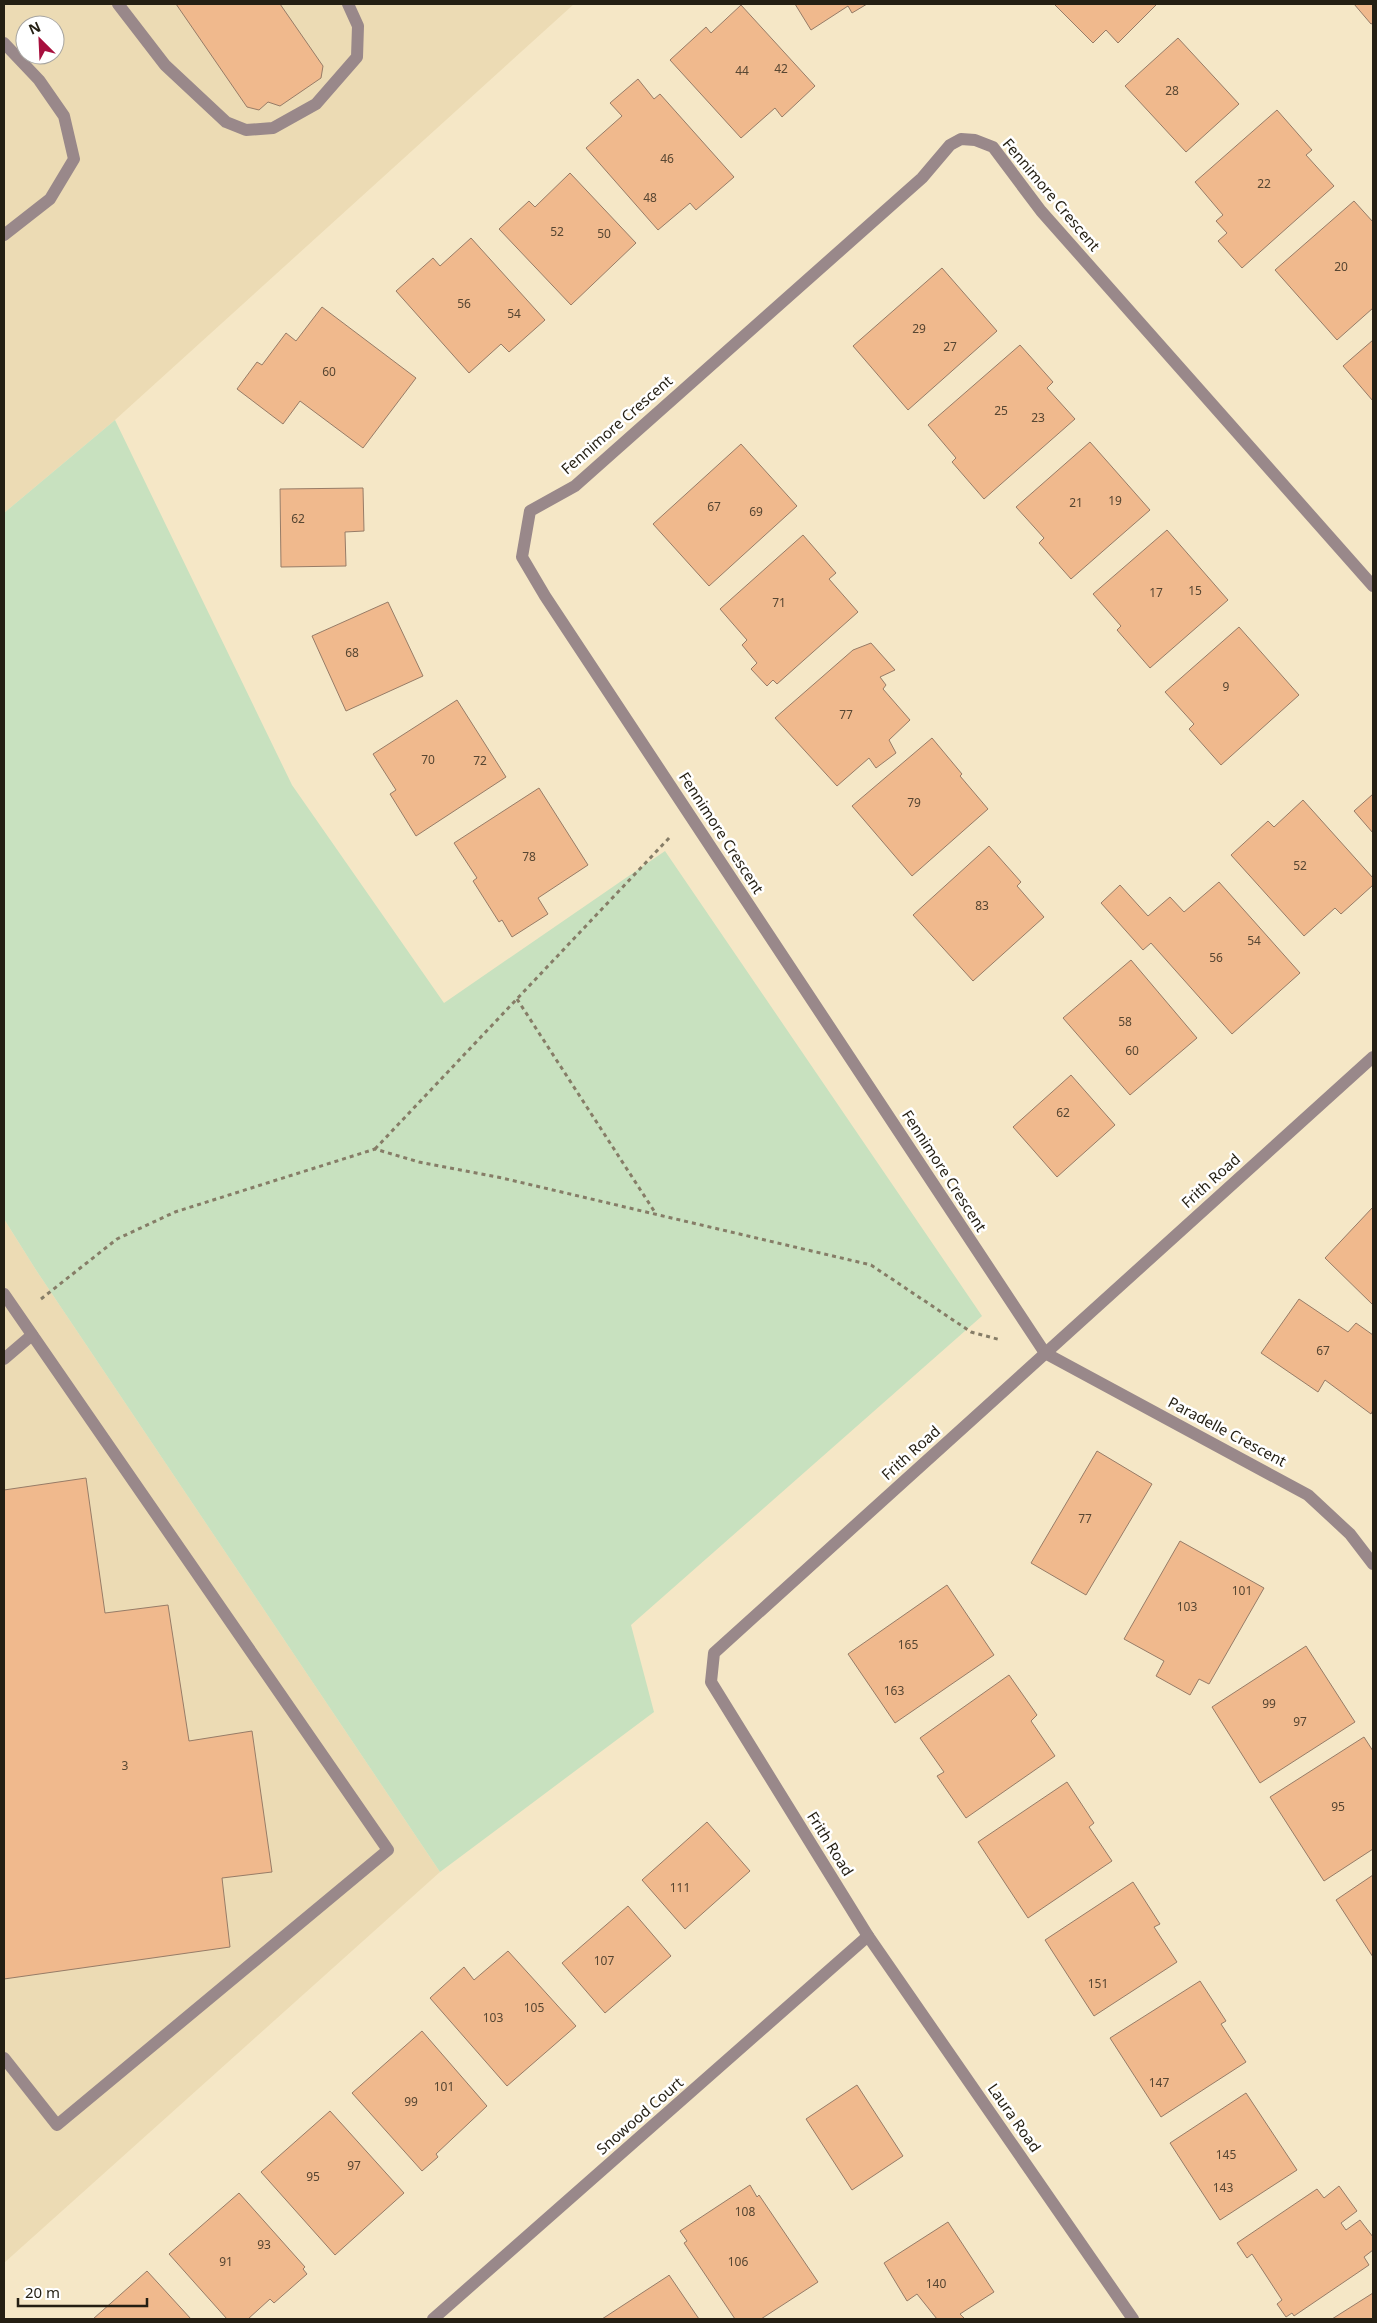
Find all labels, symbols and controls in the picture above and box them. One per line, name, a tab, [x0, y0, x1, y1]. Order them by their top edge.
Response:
north arrow	[15, 15, 65, 65]
text: N	[25, 17, 44, 39]
house number: 42	[774, 60, 788, 77]
house number: 44	[735, 62, 749, 79]
house number: 28	[1165, 82, 1179, 99]
street label: Fennimore Crescent	[999, 134, 1105, 255]
house number: 46	[660, 150, 674, 167]
house number: 22	[1257, 175, 1271, 192]
house number: 48	[643, 189, 657, 206]
house number: 52	[550, 223, 564, 240]
house number: 50	[597, 225, 611, 242]
house number: 20	[1334, 258, 1348, 275]
house number: 56	[457, 295, 471, 312]
house number: 54	[507, 305, 521, 322]
house number: 29	[912, 320, 926, 337]
house number: 27	[943, 338, 957, 355]
house number: 60	[322, 363, 336, 380]
street label: Fennimore Crescent	[556, 370, 677, 478]
house number: 25	[994, 402, 1008, 419]
house number: 23	[1031, 409, 1045, 426]
house number: 19	[1108, 492, 1122, 509]
house number: 21	[1069, 494, 1083, 511]
house number: 67	[707, 498, 721, 515]
house number: 69	[749, 503, 763, 520]
house number: 62	[291, 510, 305, 527]
house number: 15	[1188, 582, 1202, 599]
house number: 17	[1149, 584, 1163, 601]
house number: 71	[772, 594, 786, 611]
house number: 68	[345, 644, 359, 661]
house number: 9	[1223, 678, 1230, 695]
house number: 77	[839, 706, 853, 723]
house number: 70	[421, 751, 435, 768]
house number: 72	[473, 752, 487, 769]
street label: Fennimore Crescent	[675, 768, 769, 898]
house number: 79	[907, 794, 921, 811]
house number: 78	[522, 848, 536, 865]
house number: 52	[1293, 857, 1307, 874]
house number: 83	[975, 897, 989, 914]
house number: 54	[1247, 932, 1261, 949]
house number: 56	[1209, 949, 1223, 966]
house number: 58	[1118, 1013, 1132, 1030]
house number: 60	[1125, 1042, 1139, 1059]
house number: 62	[1056, 1104, 1070, 1121]
street label: Fennimore Crescent	[898, 1106, 992, 1236]
street label: Frith Road	[1177, 1149, 1244, 1212]
house number: 67	[1316, 1342, 1330, 1359]
street label: Paradelle Crescent	[1165, 1392, 1290, 1471]
street label: Frith Road	[877, 1421, 944, 1484]
house number: 77	[1078, 1510, 1092, 1527]
house number: 101	[1232, 1582, 1252, 1599]
house number: 103	[1177, 1598, 1197, 1615]
house number: 165	[898, 1636, 918, 1653]
house number: 163	[884, 1682, 904, 1699]
house number: 99	[1262, 1695, 1276, 1712]
house number: 97	[1293, 1713, 1307, 1730]
house number: 3	[122, 1757, 129, 1774]
house number: 95	[1331, 1798, 1345, 1815]
street label: Frith Road	[803, 1807, 859, 1880]
house number: 111	[670, 1879, 690, 1896]
house number: 107	[594, 1952, 614, 1969]
house number: 151	[1088, 1975, 1108, 1992]
house number: 105	[524, 1999, 544, 2016]
house number: 103	[483, 2009, 503, 2026]
street label: Snowood Court	[592, 2072, 687, 2158]
house number: 147	[1149, 2074, 1169, 2091]
house number: 101	[434, 2078, 454, 2095]
street label: Laura Road	[984, 2079, 1046, 2156]
house number: 99	[404, 2093, 418, 2110]
house number: 145	[1216, 2146, 1236, 2163]
house number: 97	[347, 2157, 361, 2174]
house number: 95	[306, 2168, 320, 2185]
house number: 143	[1213, 2179, 1233, 2196]
house number: 108	[735, 2203, 755, 2220]
house number: 93	[257, 2236, 271, 2253]
house number: 91	[219, 2253, 233, 2270]
house number: 106	[728, 2253, 748, 2270]
house number: 140	[926, 2275, 946, 2292]
scale bar	[18, 2276, 146, 2308]
text: 20 m	[25, 2282, 60, 2302]

